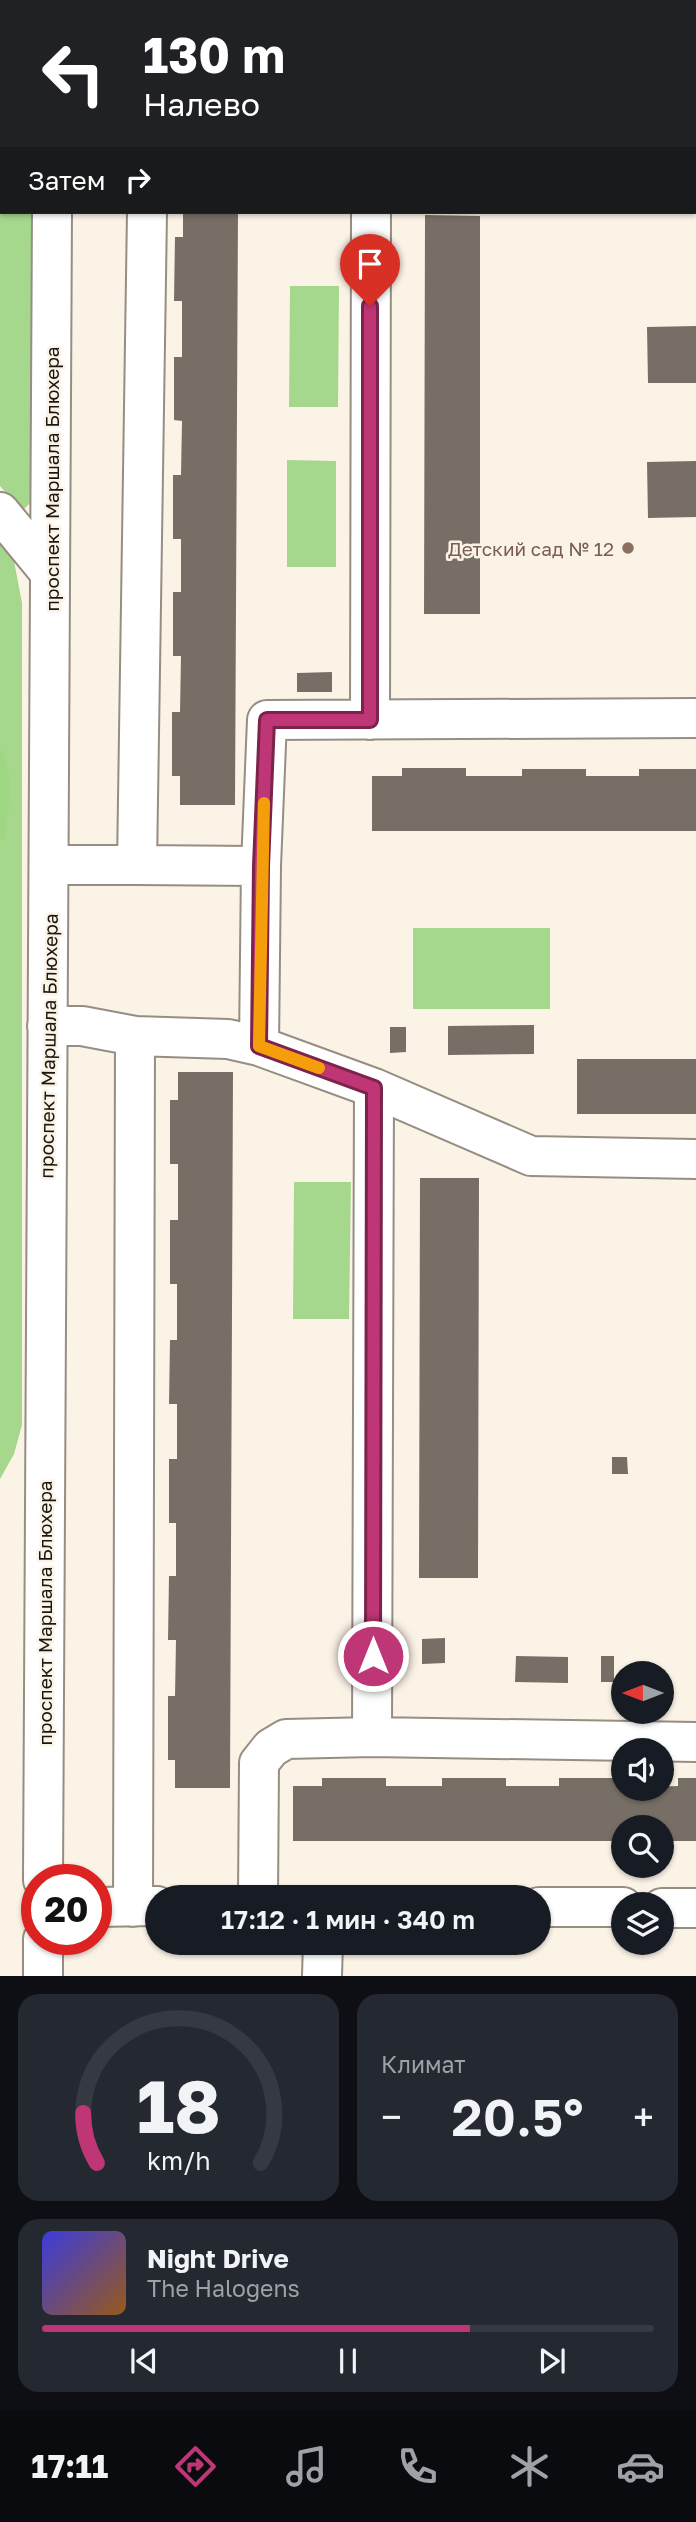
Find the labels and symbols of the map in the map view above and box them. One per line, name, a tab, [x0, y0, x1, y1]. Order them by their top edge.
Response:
pin	[340, 234, 400, 306]
street label: проспект Маршала Блюхера	[40, 346, 63, 612]
place label: Детский сад № 12	[448, 537, 614, 560]
marker: Детский сад № 12	[620, 540, 636, 556]
street label: проспект Маршала Блюхера	[34, 913, 62, 1179]
street label: проспект Маршала Блюхера	[33, 1480, 56, 1746]
position arrow	[336, 1619, 410, 1693]
north arrow	[611, 1661, 674, 1724]
speed limit sign: 20	[21, 1864, 112, 1955]

